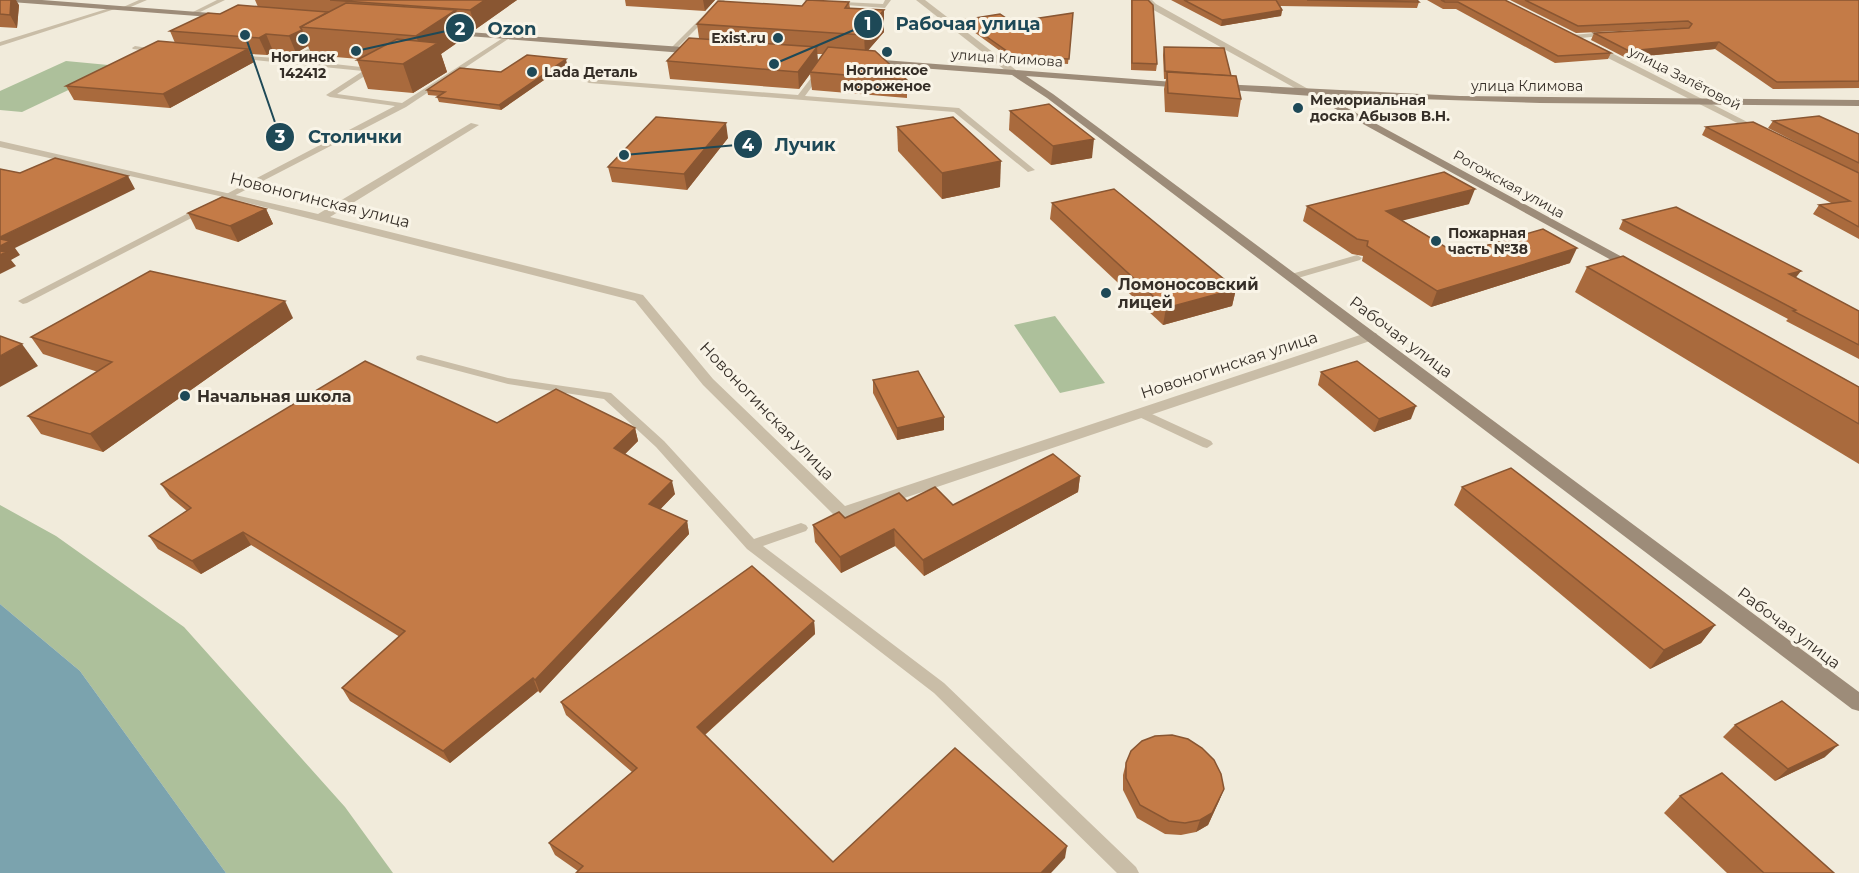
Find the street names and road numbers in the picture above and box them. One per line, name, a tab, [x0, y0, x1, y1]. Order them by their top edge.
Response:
street label: улица Залётовой	[1625, 41, 1744, 114]
street label: улица Климова	[949, 45, 1064, 71]
street label: улица Климова	[1470, 77, 1583, 95]
street label: Рогожская улица	[1450, 146, 1568, 222]
street label: Новоногинская улица	[228, 168, 412, 232]
street label: Рабочая улица	[1346, 292, 1456, 382]
street label: Новоногинская улица	[1138, 327, 1320, 403]
street label: Новоногинская улица	[696, 338, 838, 484]
street label: Рабочая улица	[1734, 583, 1844, 673]

